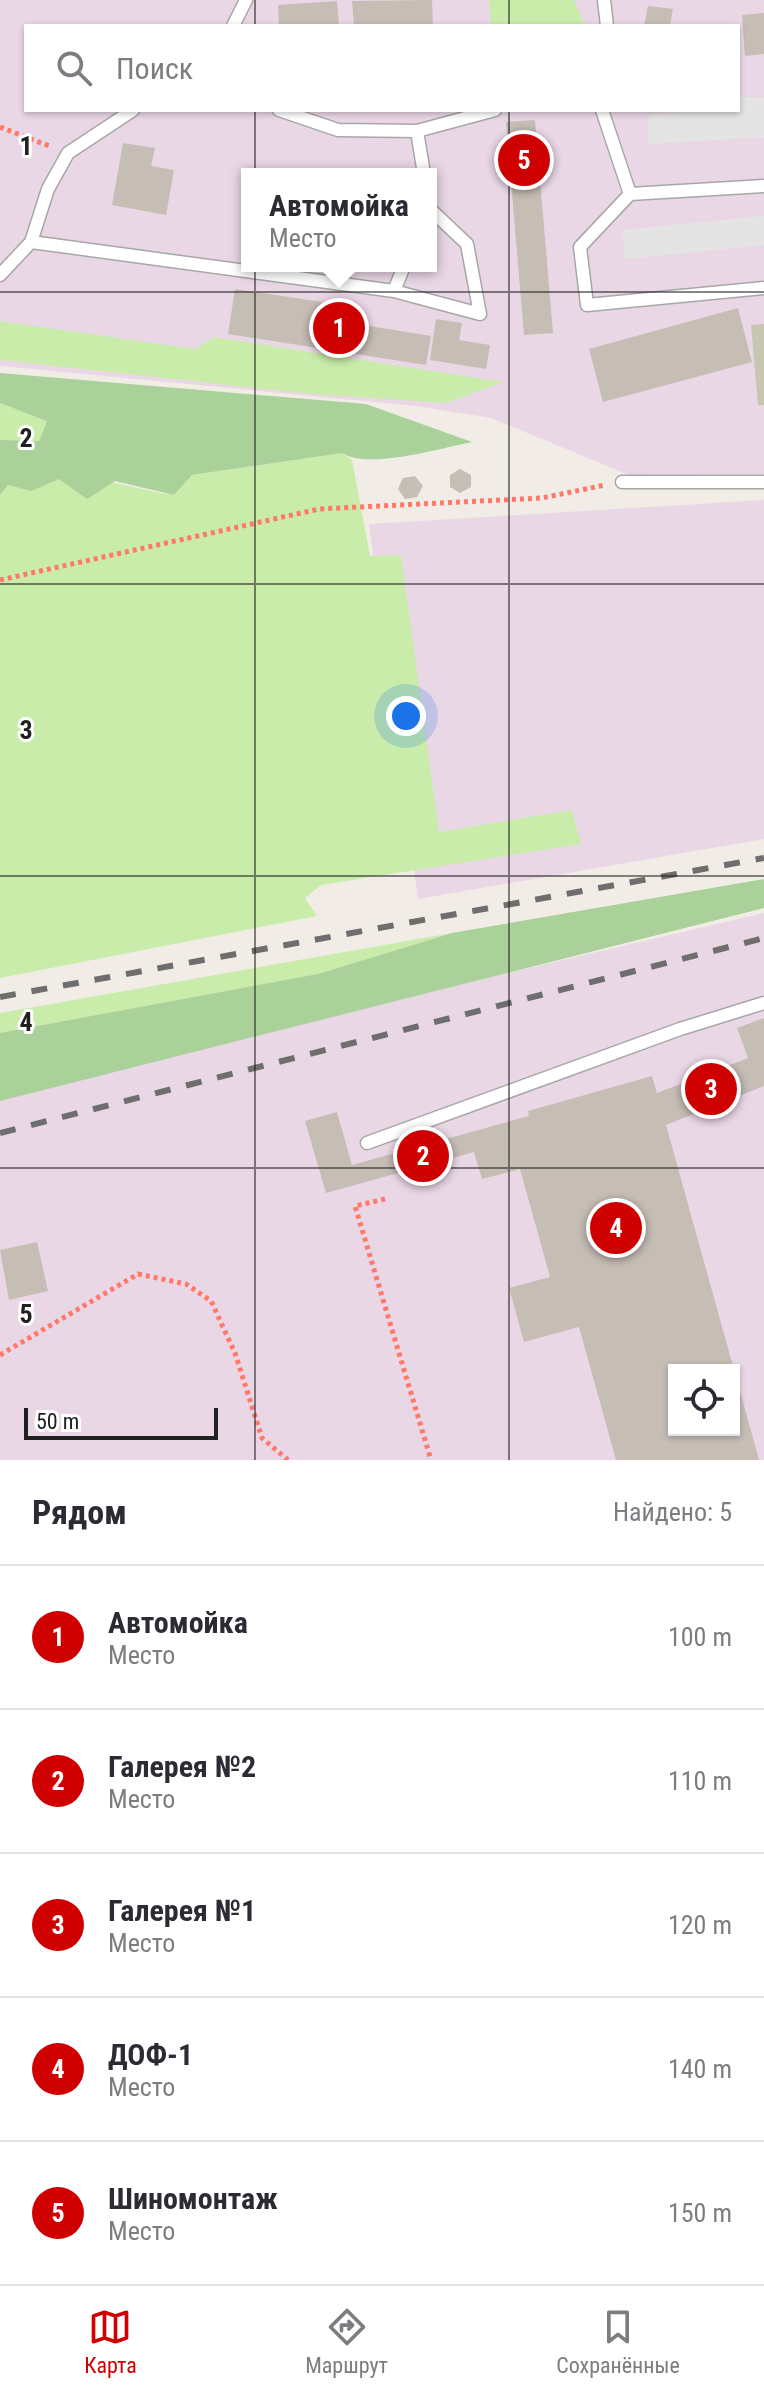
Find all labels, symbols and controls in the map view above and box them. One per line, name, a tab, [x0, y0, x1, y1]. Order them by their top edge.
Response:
search box	[24, 24, 740, 112]
icon: search	[52, 46, 96, 90]
text: Поиск	[116, 51, 193, 86]
pin: 5	[498, 130, 550, 190]
text: 1	[19, 131, 33, 161]
popup	[241, 168, 437, 272]
text: Автомойка	[269, 188, 409, 223]
text: Место	[269, 223, 336, 253]
pin: 1	[313, 298, 365, 358]
text: 2	[19, 423, 33, 453]
your location	[386, 696, 426, 736]
text: 3	[19, 715, 33, 745]
text: 4	[19, 1007, 33, 1037]
pin: 3	[685, 1059, 737, 1119]
pin: 2	[397, 1126, 449, 1186]
pin: 4	[590, 1198, 642, 1258]
text: 5	[19, 1299, 33, 1329]
map controls	[668, 1364, 740, 1436]
button: locate	[668, 1364, 740, 1436]
scale bar	[24, 1404, 218, 1440]
text: 50 m	[36, 1409, 79, 1434]
text: Рядом	[32, 1492, 127, 1532]
text: Найдено: 5	[613, 1497, 732, 1527]
text: Автомойка	[108, 1605, 248, 1640]
text: 1	[51, 1622, 65, 1652]
text: 100 m	[668, 1622, 732, 1652]
text: Место	[108, 1640, 175, 1670]
text: Галерея №2	[108, 1749, 256, 1784]
text: 2	[51, 1766, 65, 1796]
text: 110 m	[668, 1766, 732, 1796]
text: Место	[108, 1784, 175, 1814]
text: Галерея №1	[108, 1893, 256, 1928]
text: 3	[51, 1910, 65, 1940]
text: 120 m	[668, 1910, 732, 1940]
text: Место	[108, 1928, 175, 1958]
text: ДОФ-1	[108, 2037, 193, 2072]
text: 4	[51, 2054, 65, 2084]
text: 140 m	[668, 2054, 732, 2084]
text: Место	[108, 2072, 175, 2102]
text: Шиномонтаж	[108, 2181, 278, 2216]
text: 5	[51, 2198, 65, 2228]
text: 150 m	[668, 2198, 732, 2228]
text: Место	[108, 2216, 175, 2246]
tab: Карта	[84, 2305, 137, 2378]
tab: Маршрут	[305, 2305, 388, 2378]
tab: Сохранённые	[556, 2305, 680, 2378]

